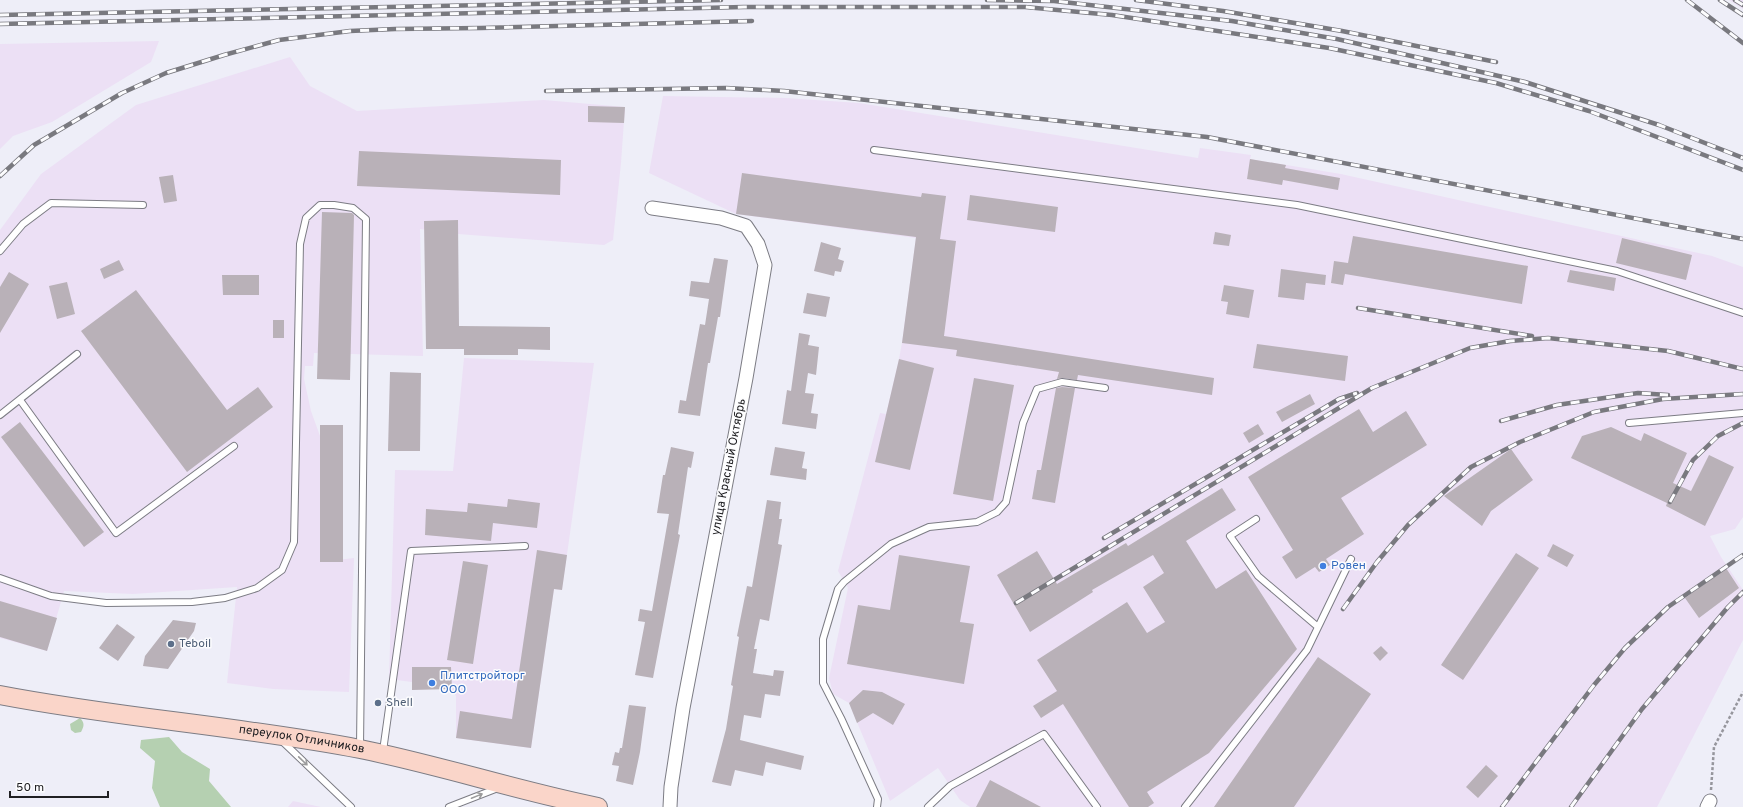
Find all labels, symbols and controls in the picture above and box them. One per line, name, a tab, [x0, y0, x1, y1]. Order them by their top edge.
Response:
street label: улица Красный Октябрь	[708, 397, 750, 537]
place label: Ровен	[1331, 558, 1366, 574]
marker: Ровен	[1318, 561, 1328, 571]
place label: Teboil	[179, 636, 211, 652]
marker: Teboil	[166, 639, 176, 649]
place label: Плитстройторг ООО	[440, 668, 525, 698]
marker: Плитстройторг ООО	[427, 678, 437, 688]
place label: Shell	[386, 695, 413, 711]
marker: Shell	[373, 698, 383, 708]
street label: переулок Отличников	[238, 722, 366, 758]
one-way arrow	[298, 756, 308, 766]
scale bar	[10, 773, 108, 799]
text: 50 m	[16, 780, 44, 796]
one-way arrow	[471, 792, 483, 799]

